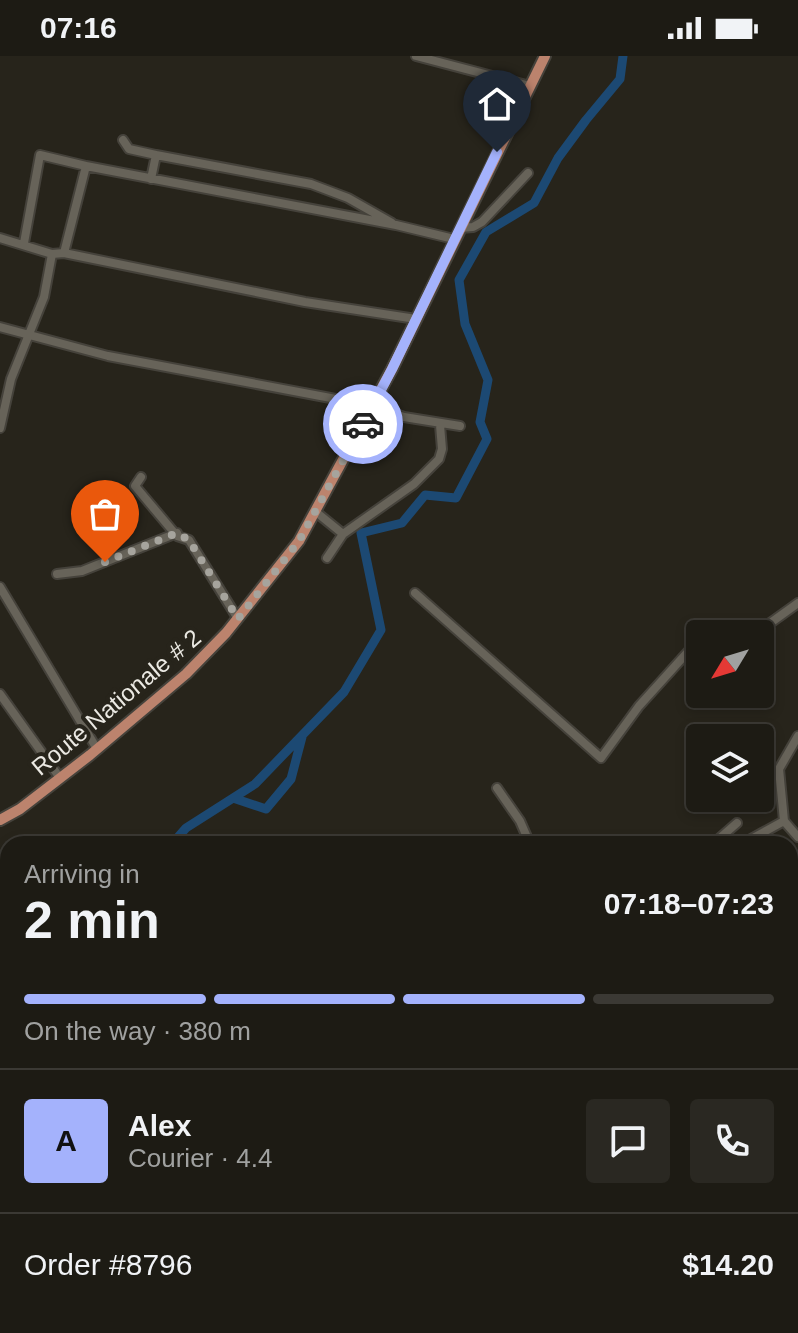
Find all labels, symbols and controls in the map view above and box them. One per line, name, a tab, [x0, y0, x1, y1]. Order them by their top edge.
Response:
text: 07:16	[40, 11, 117, 44]
pin	[463, 70, 531, 152]
icon: home	[475, 82, 519, 126]
courier	[323, 384, 403, 464]
icon: car	[341, 402, 385, 446]
pin	[71, 480, 139, 562]
icon: bag	[83, 492, 127, 536]
north arrow	[686, 620, 774, 708]
map controls	[686, 620, 774, 812]
street label: Route Nationale # 2	[26, 623, 206, 781]
button: layers	[686, 724, 774, 812]
text: Arriving in	[24, 859, 140, 889]
text: 07:18–07:23	[604, 887, 774, 920]
text: 2 min	[24, 891, 160, 949]
text: On the way · 380 m	[24, 1016, 251, 1046]
button: chat	[586, 1099, 670, 1183]
button: phone	[690, 1099, 774, 1183]
text: Alex	[128, 1109, 191, 1142]
text: A	[55, 1124, 77, 1157]
text: Courier · 4.4	[128, 1143, 273, 1173]
text: Order #8796	[24, 1248, 192, 1281]
text: $14.20	[682, 1248, 774, 1281]

